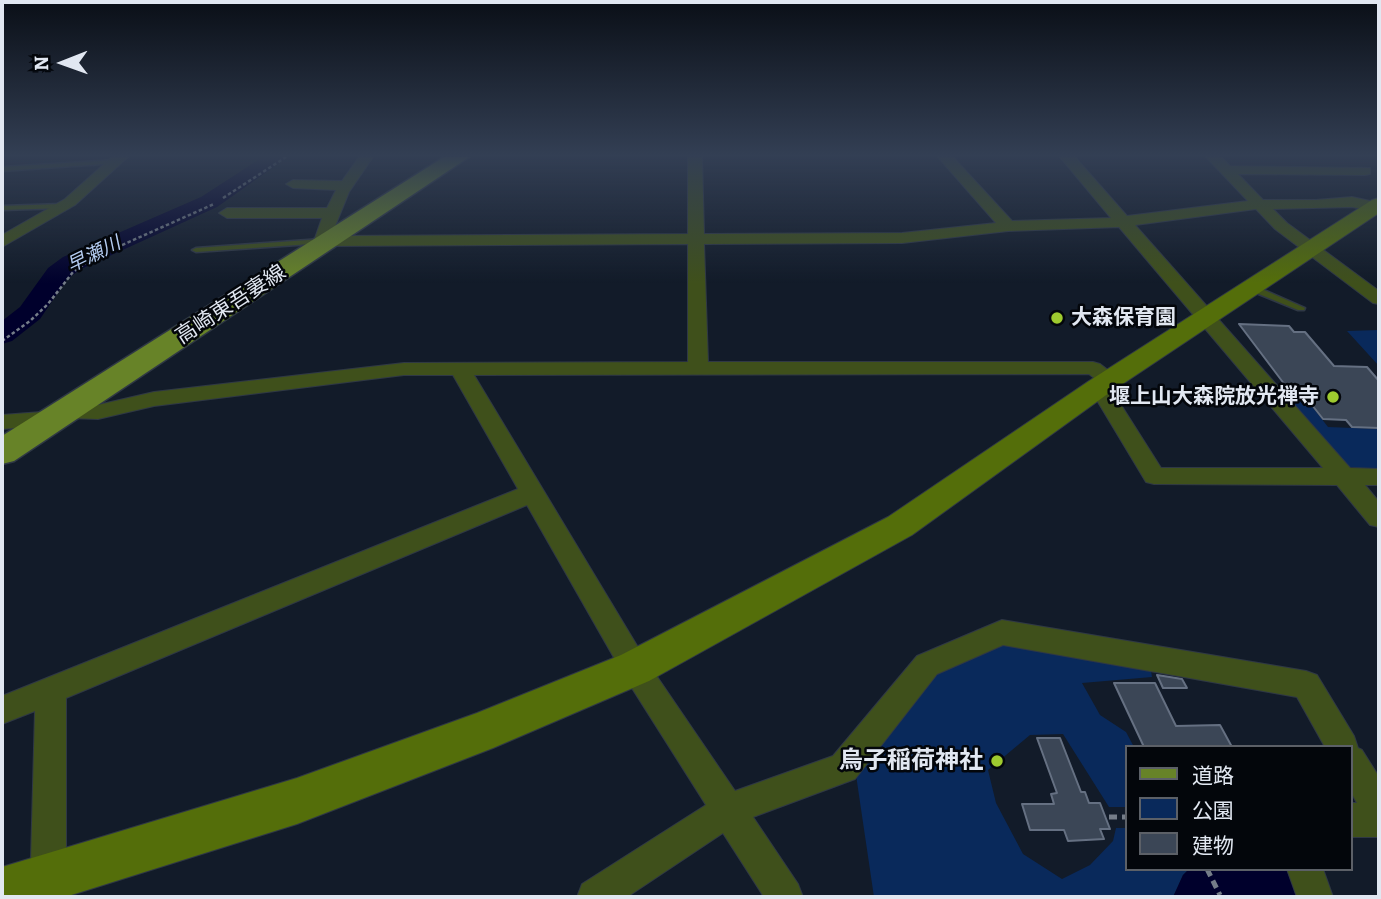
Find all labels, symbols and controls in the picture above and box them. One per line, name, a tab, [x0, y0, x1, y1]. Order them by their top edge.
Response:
north arrow	[28, 28, 98, 98]
text: N	[30, 56, 53, 71]
water label: 早瀬川	[63, 232, 125, 278]
street label: 高崎東吾妻線	[171, 260, 291, 350]
place label: 大森保育園	[1071, 305, 1176, 331]
marker: 大森保育園	[1049, 310, 1065, 326]
place label: 堰上山大森院放光禅寺	[1109, 384, 1319, 410]
marker: 堰上山大森院放光禅寺	[1325, 389, 1341, 405]
legend	[1126, 745, 1353, 871]
place label: 烏子稲荷神社	[839, 747, 983, 775]
marker: 烏子稲荷神社	[989, 753, 1005, 769]
text: 道路	[1192, 763, 1234, 789]
text: 公園	[1192, 798, 1234, 824]
text: 建物	[1192, 833, 1234, 859]

